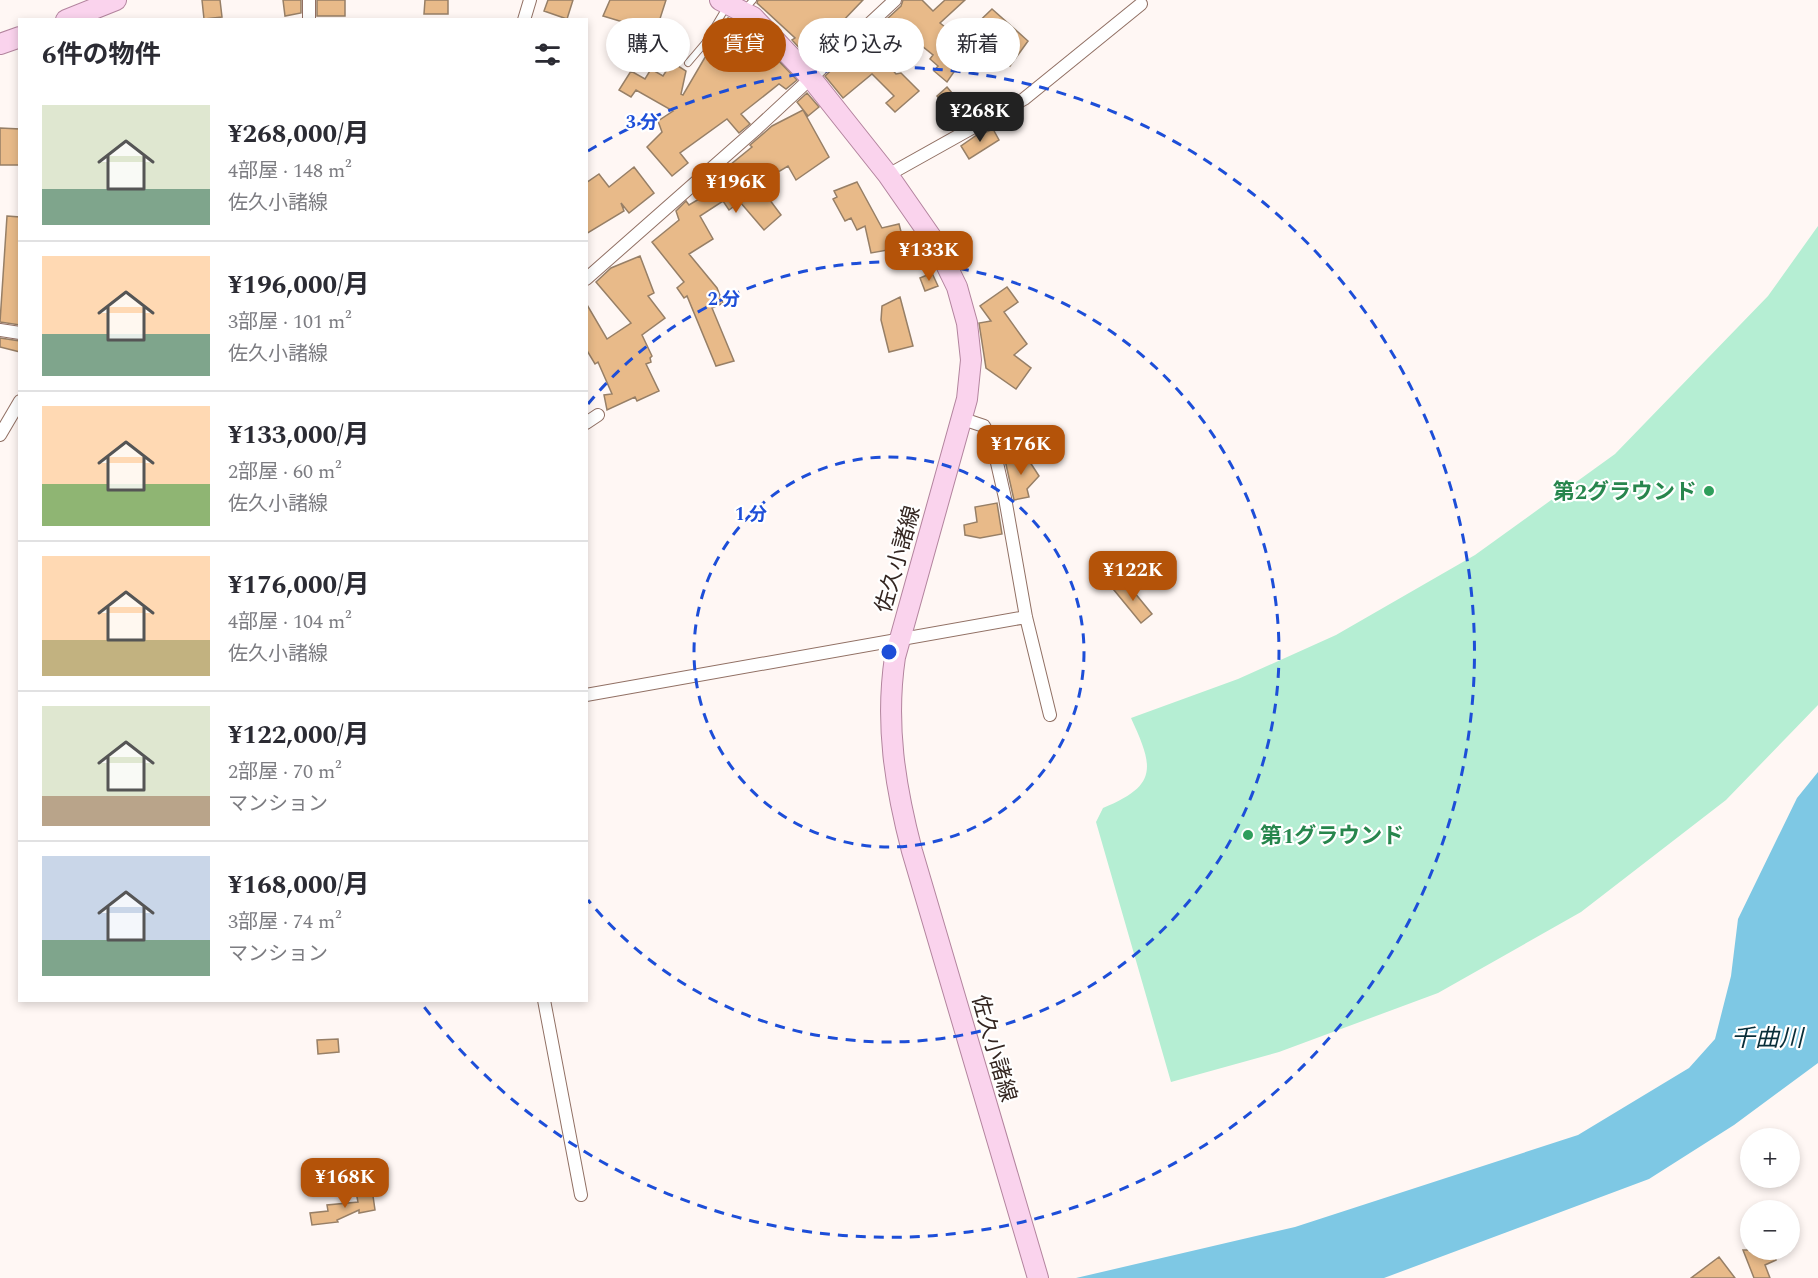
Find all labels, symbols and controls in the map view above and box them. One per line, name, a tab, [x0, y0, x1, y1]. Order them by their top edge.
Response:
chip: 購入	[606, 18, 690, 72]
chip: 賃貸	[702, 18, 786, 72]
chip: 絞り込み	[798, 18, 924, 72]
chip: 新着	[936, 18, 1020, 72]
text: 6件の物件	[42, 35, 161, 75]
icon: filters	[531, 38, 564, 71]
pin: ¥268K	[938, 92, 1022, 143]
text: ¥268K	[950, 96, 1010, 126]
text: 3 分	[626, 109, 658, 136]
text: ¥268,000/月	[228, 114, 370, 154]
icon: home	[90, 129, 162, 201]
text: 4部屋 · 148 m²	[228, 156, 352, 186]
pin: ¥196K	[694, 163, 778, 214]
text: ¥196K	[706, 167, 766, 197]
text: 佐久小諸線	[228, 188, 328, 218]
pin: ¥133K	[887, 231, 971, 282]
text: ¥133K	[899, 235, 959, 265]
text: ¥196,000/月	[228, 265, 370, 305]
icon: home	[90, 280, 162, 352]
text: 2 分	[708, 286, 740, 313]
text: 3部屋 · 101 m²	[228, 307, 352, 337]
text: 佐久小諸線	[228, 339, 328, 369]
text: ¥133,000/月	[228, 415, 370, 455]
pin: ¥176K	[979, 425, 1063, 476]
text: ¥176K	[991, 429, 1051, 459]
icon: home	[90, 430, 162, 502]
text: 2部屋 · 60 m²	[228, 457, 342, 487]
place label: 第2グラウンド	[1553, 476, 1697, 509]
marker: 第2グラウンド	[1702, 484, 1716, 498]
text: 佐久小諸線	[228, 489, 328, 519]
text: 1 分	[735, 501, 767, 528]
street label: 佐久小諸線	[867, 502, 929, 617]
pin: ¥122K	[1091, 551, 1175, 602]
text: ¥122K	[1103, 555, 1163, 585]
text: ¥176,000/月	[228, 565, 370, 605]
icon: home	[90, 580, 162, 652]
text: 4部屋 · 104 m²	[228, 607, 352, 637]
text: 佐久小諸線	[228, 639, 328, 669]
centre of rings	[879, 642, 899, 662]
text: ¥122,000/月	[228, 715, 370, 755]
icon: home	[90, 730, 162, 802]
text: 2部屋 · 70 m²	[228, 757, 342, 787]
text: マンション	[228, 789, 328, 819]
place label: 第1グラウンド	[1260, 820, 1404, 853]
marker: 第1グラウンド	[1241, 828, 1255, 842]
text: ¥168,000/月	[228, 865, 370, 905]
icon: home	[90, 880, 162, 952]
text: 3部屋 · 74 m²	[228, 907, 342, 937]
text: マンション	[228, 939, 328, 969]
street label: 佐久小諸線	[963, 991, 1025, 1106]
water label: 千曲川	[1731, 1021, 1806, 1057]
map controls	[1740, 1128, 1800, 1260]
button: +	[1740, 1128, 1800, 1188]
pin: ¥168K	[303, 1158, 387, 1209]
text: ¥168K	[315, 1162, 375, 1192]
button: −	[1740, 1200, 1800, 1260]

